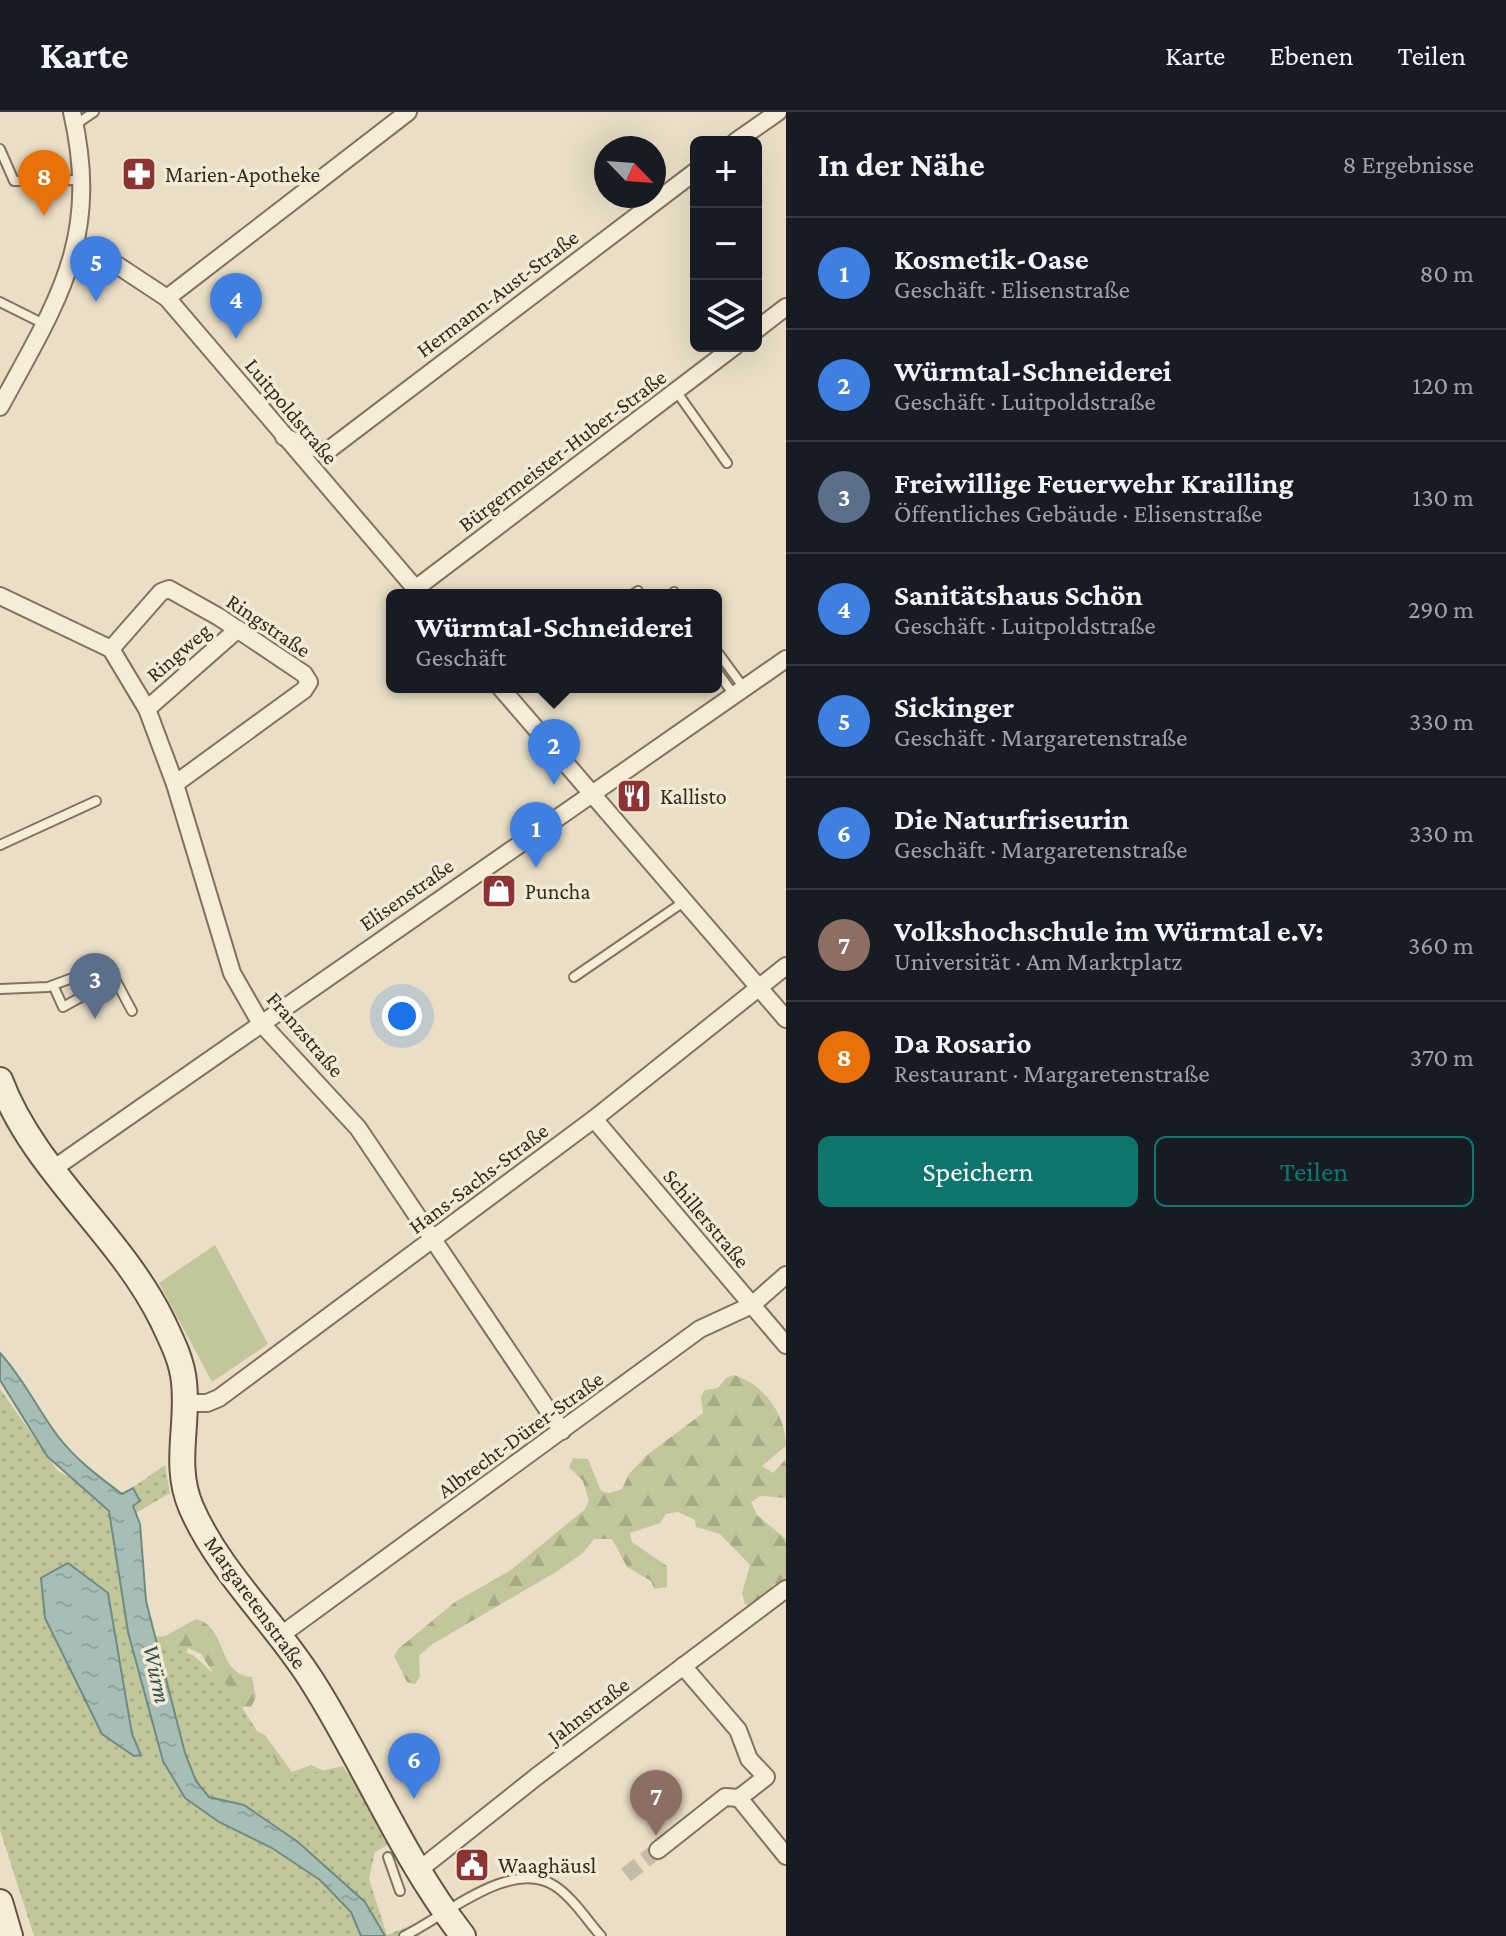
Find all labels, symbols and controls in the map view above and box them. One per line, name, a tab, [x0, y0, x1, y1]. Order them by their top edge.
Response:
text: Karte	[40, 34, 129, 76]
text: Karte	[1165, 40, 1225, 71]
text: Ebenen	[1269, 40, 1354, 71]
text: Teilen	[1398, 40, 1466, 71]
north arrow	[594, 136, 666, 208]
map controls	[690, 136, 762, 352]
button: +	[690, 136, 762, 208]
text: In der Nähe	[818, 146, 985, 183]
pin: 8	[18, 150, 70, 216]
text: 8 Ergebnisse	[1343, 150, 1474, 179]
pharmacy icon: Marien-Apotheke	[120, 155, 158, 193]
place label: Marien-Apotheke	[165, 162, 320, 187]
button: −	[690, 208, 762, 280]
street label: Hermann-Aust-Straße	[411, 224, 583, 362]
pin: 5	[70, 236, 122, 302]
text: Kosmetik-Oase	[894, 242, 1089, 275]
text: 1	[839, 259, 849, 288]
text: 80 m	[1420, 259, 1474, 288]
pin: 4	[210, 273, 262, 339]
text: Geschäft · Elisenstraße	[894, 275, 1130, 304]
button: layers	[690, 280, 762, 352]
street label: Luitpoldstraße	[240, 353, 343, 469]
text: Würmtal-Schneiderei	[894, 354, 1172, 387]
street label: Bürgermeister-Huber-Straße	[454, 364, 671, 537]
text: 2	[837, 371, 851, 400]
text: 120 m	[1413, 371, 1474, 400]
text: Geschäft · Luitpoldstraße	[894, 387, 1156, 416]
text: Freiwillige Feuerwehr Krailling	[894, 466, 1294, 499]
text: 3	[838, 483, 850, 512]
text: 130 m	[1413, 483, 1474, 512]
text: Öffentliches Gebäude · Elisenstraße	[894, 499, 1262, 528]
text: Sanitätshaus Schön	[894, 578, 1143, 611]
street label: Ringstraße	[222, 588, 315, 663]
popup	[386, 589, 722, 693]
text: 4	[837, 595, 851, 624]
text: 290 m	[1408, 595, 1474, 624]
text: Würmtal-Schneiderei	[415, 610, 693, 643]
text: Geschäft · Luitpoldstraße	[894, 611, 1156, 640]
street label: Ringweg	[141, 618, 216, 687]
text: Geschäft	[415, 643, 506, 672]
text: Sickinger	[894, 690, 1014, 723]
text: 5	[838, 707, 850, 736]
text: 330 m	[1409, 707, 1474, 736]
pin: 2	[528, 719, 580, 785]
text: Geschäft · Margaretenstraße	[894, 723, 1187, 752]
restaurant icon: Kallisto	[615, 777, 653, 815]
place label: Kallisto	[660, 784, 727, 809]
pin: 1	[510, 802, 562, 868]
text: Die Naturfriseurin	[894, 802, 1129, 835]
text: 6	[837, 819, 851, 848]
text: 330 m	[1409, 819, 1474, 848]
text: Geschäft · Margaretenstraße	[894, 835, 1187, 864]
street label: Elisenstraße	[354, 853, 458, 936]
shop icon: Puncha	[480, 872, 518, 910]
place label: Puncha	[525, 879, 591, 904]
text: Volkshochschule im Würmtal e.V:	[894, 914, 1324, 947]
text: 7	[838, 931, 850, 960]
text: 360 m	[1408, 931, 1474, 960]
text: Universität · Am Marktplatz	[894, 947, 1182, 976]
pin: 3	[69, 953, 121, 1019]
street label: Franzstraße	[262, 987, 349, 1082]
your location	[382, 996, 422, 1036]
text: Da Rosario	[894, 1026, 1032, 1059]
text: 8	[836, 1043, 852, 1072]
text: 370 m	[1410, 1043, 1474, 1072]
text: Restaurant · Margaretenstraße	[894, 1059, 1210, 1088]
street label: Hans-Sachs-Straße	[404, 1118, 553, 1239]
button: Speichern	[818, 1136, 1138, 1207]
button: Teilen	[1154, 1136, 1474, 1207]
street label: Schillerstraße	[658, 1164, 755, 1273]
street label: Albrecht-Dürer-Straße	[433, 1366, 608, 1503]
street label: Margaretenstraße	[199, 1531, 312, 1673]
water label: Würm	[138, 1642, 177, 1706]
street label: Jahnstraße	[541, 1672, 634, 1750]
pin: 6	[388, 1733, 440, 1799]
pin: 7	[630, 1770, 682, 1836]
public building icon: Waaghäusl	[453, 1846, 491, 1884]
place label: Waaghäusl	[498, 1853, 597, 1878]

